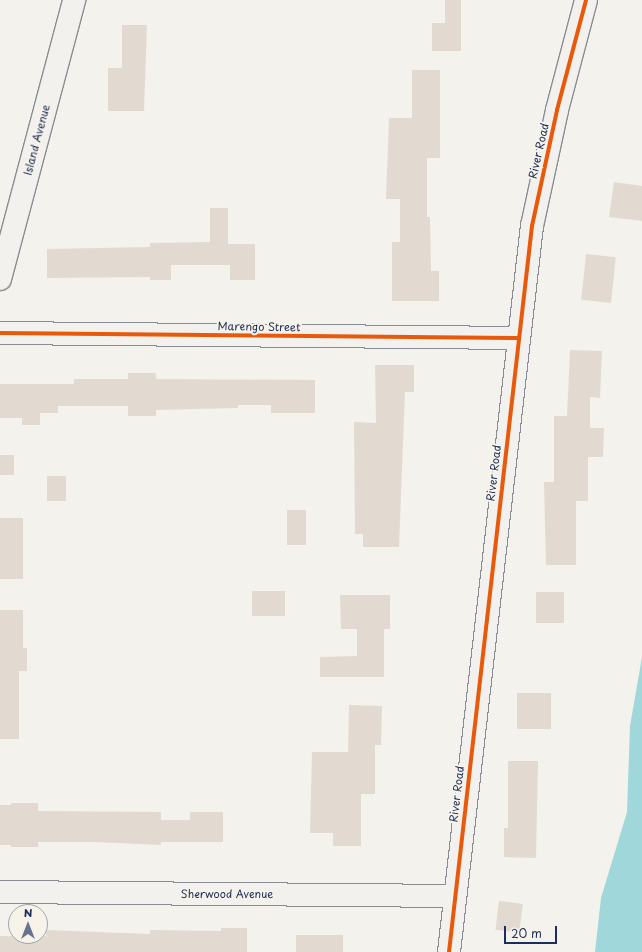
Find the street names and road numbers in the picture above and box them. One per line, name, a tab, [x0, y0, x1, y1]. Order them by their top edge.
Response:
street label: Island Avenue	[21, 103, 53, 177]
street label: River Road	[526, 122, 552, 180]
street label: Marengo Street	[217, 320, 301, 334]
street label: River Road	[484, 444, 504, 502]
street label: River Road	[447, 765, 467, 823]
street label: Sherwood Avenue	[181, 887, 273, 901]

